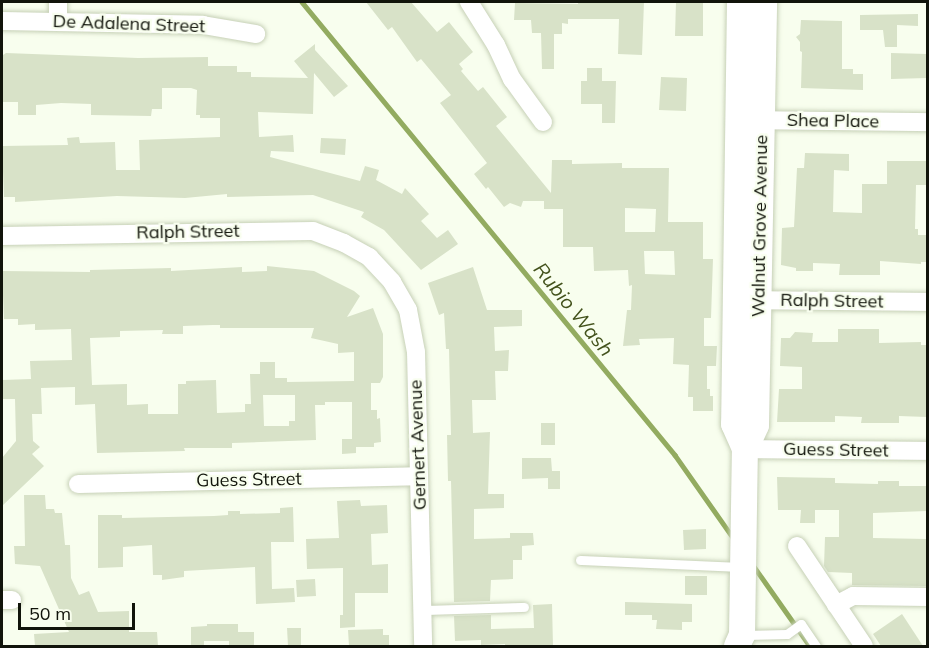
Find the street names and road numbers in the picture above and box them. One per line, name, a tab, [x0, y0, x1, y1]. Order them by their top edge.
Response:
street label: De Adalena Street	[52, 11, 206, 37]
street label: Shea Place	[787, 109, 879, 133]
street label: Walnut Grove Avenue	[748, 135, 772, 317]
street label: Ralph Street	[136, 220, 240, 244]
street label: Ralph Street	[780, 289, 884, 313]
street label: Gernert Avenue	[405, 379, 431, 511]
street label: Guess Street	[783, 438, 889, 462]
street label: Guess Street	[196, 468, 302, 492]

